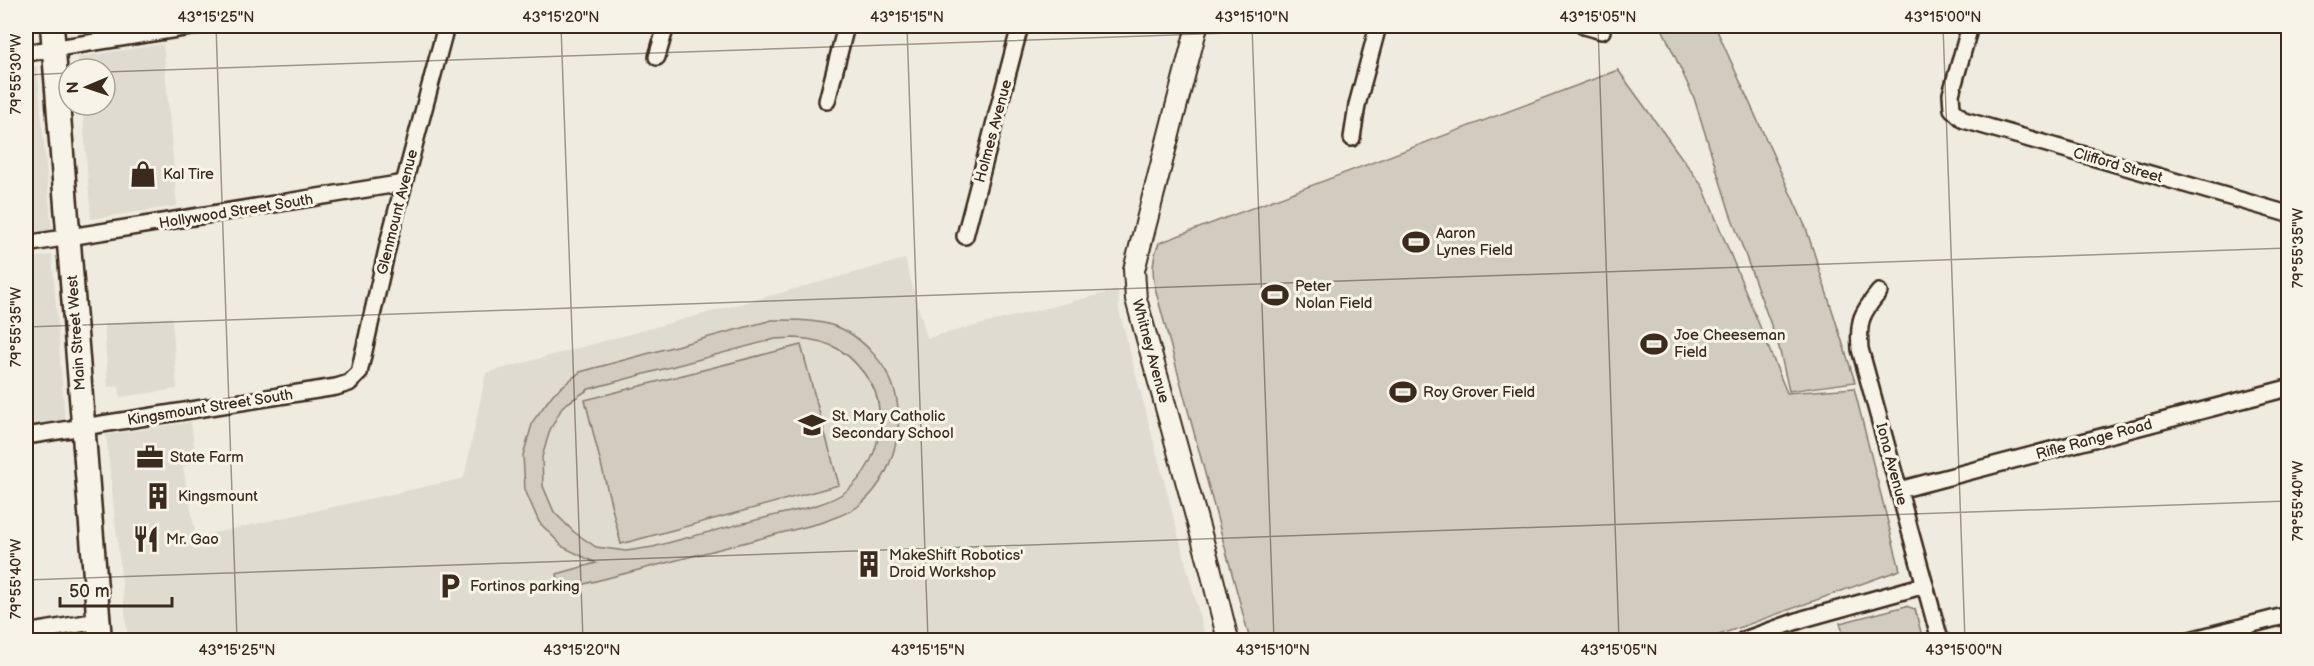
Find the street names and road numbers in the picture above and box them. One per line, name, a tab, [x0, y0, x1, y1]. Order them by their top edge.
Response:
street label: Holmes Avenue	[971, 77, 1016, 185]
street label: Clifford Street	[2071, 144, 2165, 187]
street label: Glenmount Avenue	[373, 147, 422, 277]
street label: Hollywood Street South	[158, 190, 315, 233]
street label: Main Street West	[63, 274, 90, 391]
street label: Whitney Avenue	[1128, 297, 1174, 405]
street label: Kingsmount Street South	[126, 385, 294, 430]
street label: Rifle Range Road	[2034, 415, 2154, 464]
street label: Iona Avenue	[1871, 421, 1912, 508]

